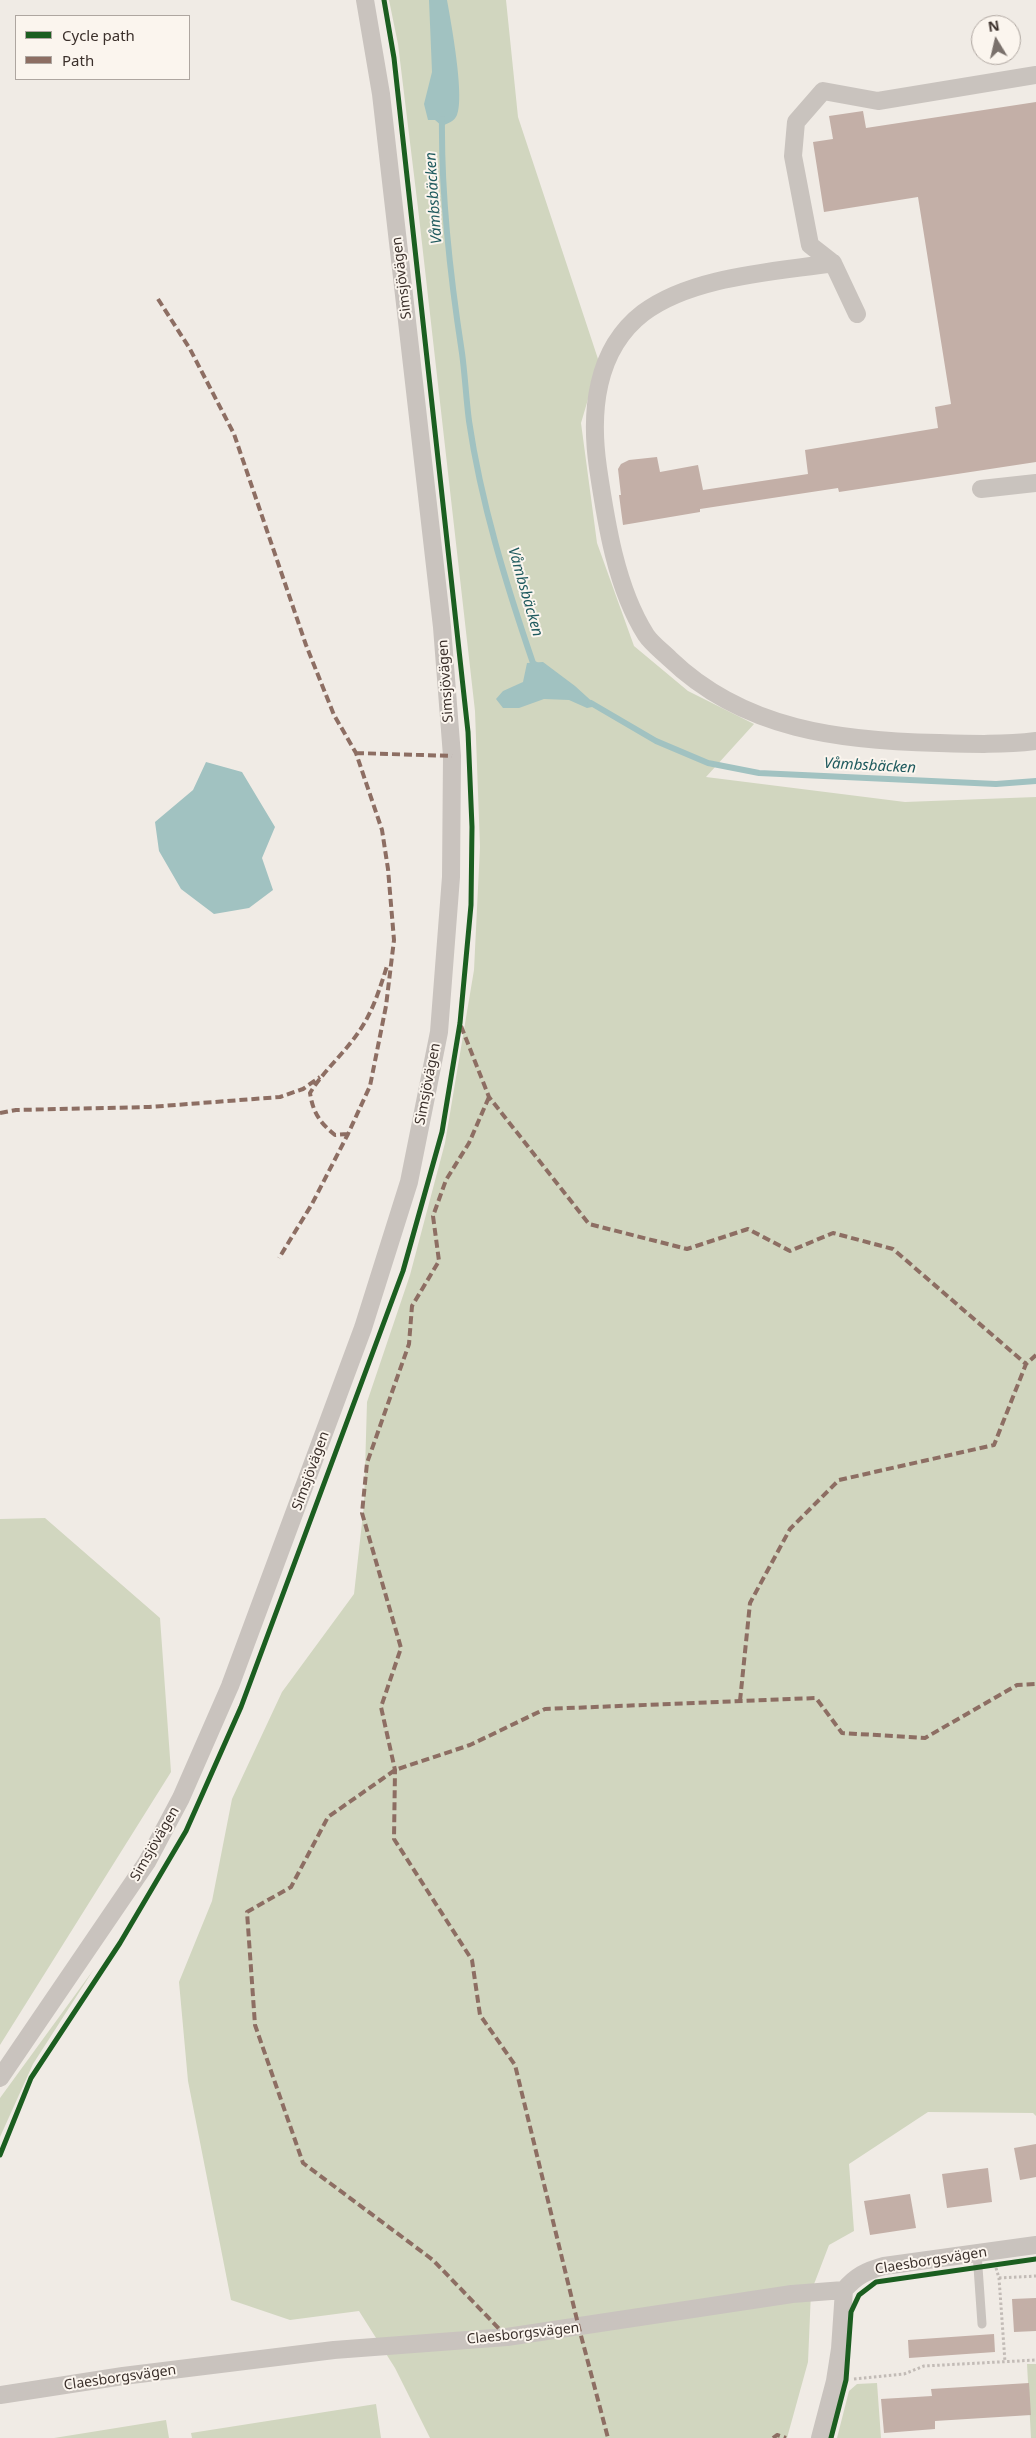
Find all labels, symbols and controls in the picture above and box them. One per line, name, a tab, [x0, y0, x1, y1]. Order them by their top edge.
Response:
legend	[15, 15, 190, 80]
north arrow	[971, 15, 1021, 65]
text: N	[987, 15, 1001, 36]
text: Cycle path	[62, 25, 135, 45]
text: Path	[62, 50, 94, 70]
water label: Våmbsbäcken	[422, 151, 446, 245]
street label: Simsjövägen	[389, 236, 415, 320]
water label: Våmbsbäcken	[504, 545, 546, 639]
street label: Simsjövägen	[435, 639, 457, 723]
water label: Våmbsbäcken	[824, 755, 916, 777]
street label: Simsjövägen	[412, 1042, 444, 1126]
street label: Simsjövägen	[289, 1429, 333, 1513]
street label: Simsjövägen	[127, 1804, 183, 1884]
street label: Claesborgsvägen	[874, 2244, 988, 2278]
street label: Claesborgsvägen	[466, 2320, 580, 2348]
street label: Claesborgsvägen	[63, 2362, 177, 2394]

